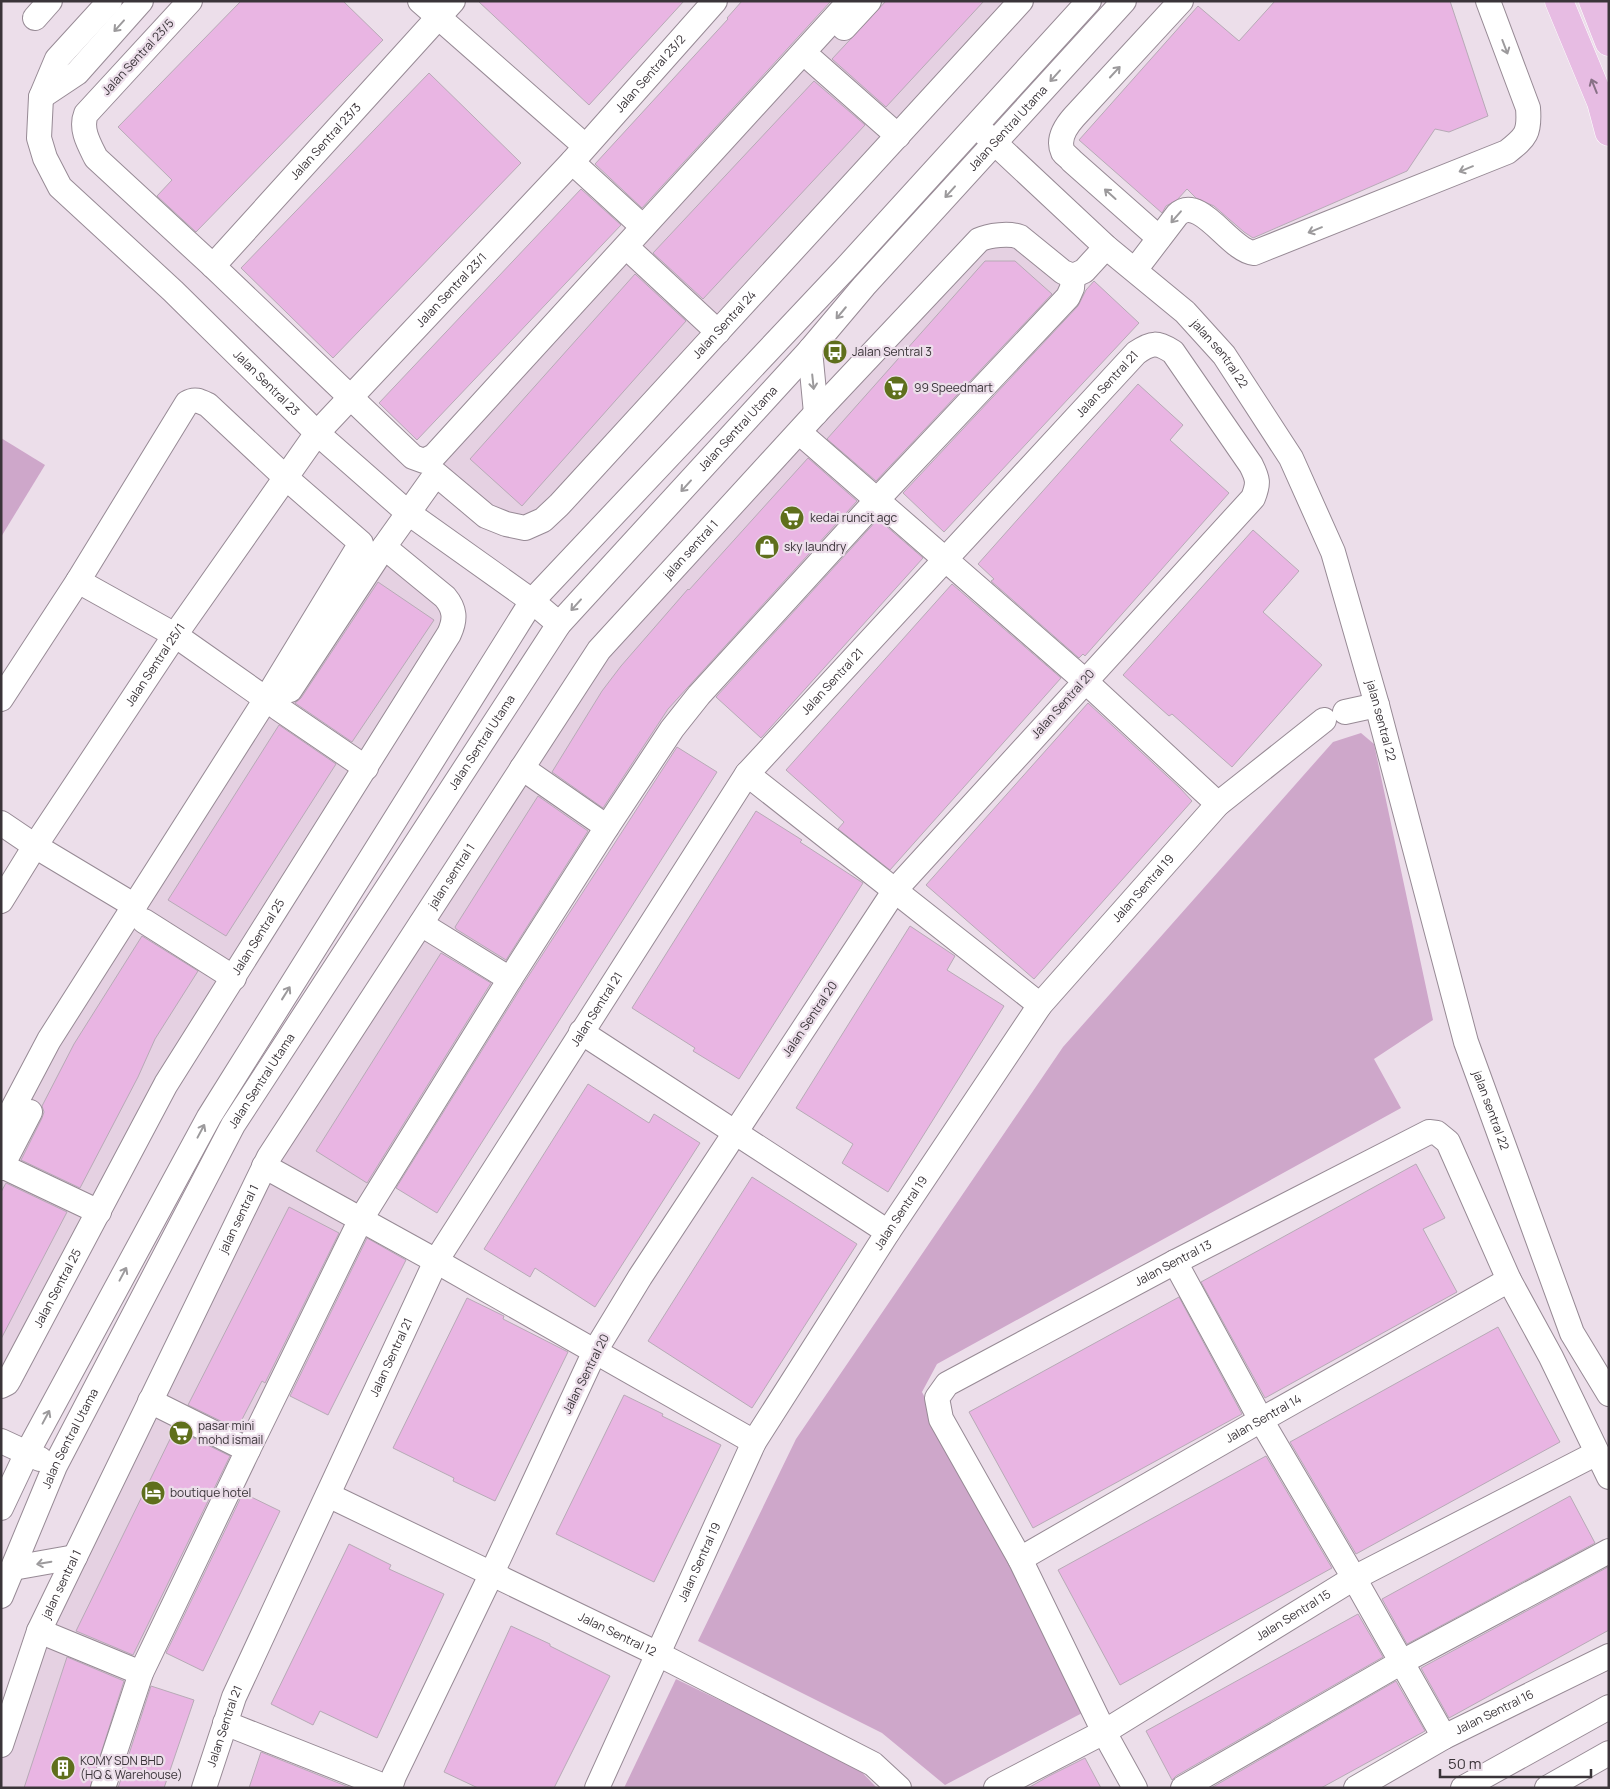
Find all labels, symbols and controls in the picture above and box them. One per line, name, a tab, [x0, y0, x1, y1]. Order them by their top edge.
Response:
street label: Jalan Sentral 23/5	[98, 15, 177, 98]
one-way arrow	[113, 20, 124, 33]
street label: Jalan Sentral 23/2	[611, 31, 689, 116]
one-way arrow	[1501, 39, 1510, 54]
one-way arrow	[1110, 65, 1121, 78]
one-way arrow	[1050, 70, 1061, 83]
one-way arrow	[1588, 79, 1598, 94]
street label: Jalan Sentral Utama	[964, 81, 1051, 174]
street label: Jalan Sentral 23/3	[286, 99, 365, 183]
one-way arrow	[1459, 165, 1474, 174]
one-way arrow	[944, 186, 956, 199]
one-way arrow	[1103, 188, 1116, 200]
one-way arrow	[1170, 210, 1181, 223]
one-way arrow	[1308, 225, 1323, 235]
street label: Jalan Sentral 23/1	[412, 249, 490, 331]
street label: Jalan Sentral 24	[688, 286, 760, 362]
one-way arrow	[836, 306, 847, 319]
street label: jalan sentral 22	[1187, 315, 1252, 391]
bus stop icon: Jalan Sentral 3	[822, 339, 848, 365]
place label: Jalan Sentral 3	[852, 343, 932, 360]
street label: Jalan Sentral 23	[230, 346, 304, 419]
street label: Jalan Sentral 21	[1072, 347, 1142, 421]
one-way arrow	[808, 373, 818, 389]
supermarket icon: 99 Speedmart	[883, 375, 909, 401]
place label: 99 Speedmart	[914, 379, 993, 396]
street label: Jalan Sentral Utama	[694, 382, 781, 475]
one-way arrow	[680, 479, 692, 492]
supermarket icon: kedai runcit agc	[779, 505, 805, 531]
place label: kedai runcit agc	[810, 509, 898, 526]
street label: jalan sentral 1	[658, 516, 722, 583]
shop icon: sky laundry	[754, 534, 780, 560]
place label: sky laundry	[784, 538, 847, 555]
one-way arrow	[570, 599, 582, 612]
street label: Jalan Sentral 25/1	[121, 620, 189, 710]
street label: Jalan Sentral 21	[797, 644, 867, 718]
street label: Jalan Sentral 20	[1027, 665, 1098, 742]
street label: jalan sentral 22	[1362, 677, 1401, 763]
street label: Jalan Sentral Utama	[444, 691, 519, 793]
street label: jalan sentral 1	[423, 840, 479, 913]
street label: Jalan Sentral 19	[1108, 850, 1178, 926]
street label: Jalan Sentral 25	[228, 895, 288, 978]
street label: Jalan Sentral 21	[566, 969, 626, 1049]
street label: Jalan Sentral 20	[778, 978, 841, 1060]
one-way arrow	[281, 987, 291, 1001]
street label: Jalan Sentral Utama	[224, 1030, 298, 1131]
street label: jalan sentral 22	[1469, 1067, 1514, 1152]
one-way arrow	[196, 1124, 206, 1139]
street label: Jalan Sentral 19	[870, 1172, 931, 1253]
street label: jalan sentral 1	[214, 1182, 262, 1257]
street label: Jalan Sentral 13	[1131, 1236, 1214, 1290]
street label: Jalan Sentral 25	[29, 1246, 85, 1331]
one-way arrow	[119, 1268, 129, 1282]
street label: Jalan Sentral 21	[365, 1315, 416, 1399]
street label: Jalan Sentral 20	[558, 1331, 613, 1417]
street label: Jalan Sentral Utama	[38, 1385, 102, 1491]
street label: Jalan Sentral 14	[1222, 1390, 1304, 1447]
one-way arrow	[41, 1410, 51, 1425]
place label: pasar mini mohd ismail	[198, 1417, 263, 1448]
supermarket icon: pasar mini mohd ismail	[168, 1420, 194, 1446]
hotel icon: boutique hotel	[140, 1480, 166, 1506]
place label: boutique hotel	[170, 1484, 251, 1501]
street label: Jalan Sentral 19	[674, 1519, 724, 1604]
street label: jalan sentral 1	[37, 1547, 85, 1622]
one-way arrow	[36, 1558, 52, 1568]
street label: Jalan Sentral 15	[1252, 1585, 1334, 1645]
street label: Jalan Sentral 12	[575, 1608, 660, 1660]
street label: Jalan Sentral 21	[202, 1683, 246, 1769]
street label: Jalan Sentral 16	[1452, 1685, 1536, 1738]
scale bar	[1440, 1746, 1591, 1778]
place label: KOMY SDN BHD (HQ & Warehouse)	[80, 1752, 183, 1783]
text: 50 m	[1448, 1753, 1482, 1774]
building icon: KOMY SDN BHD (HQ & Warehouse)	[50, 1755, 76, 1781]

